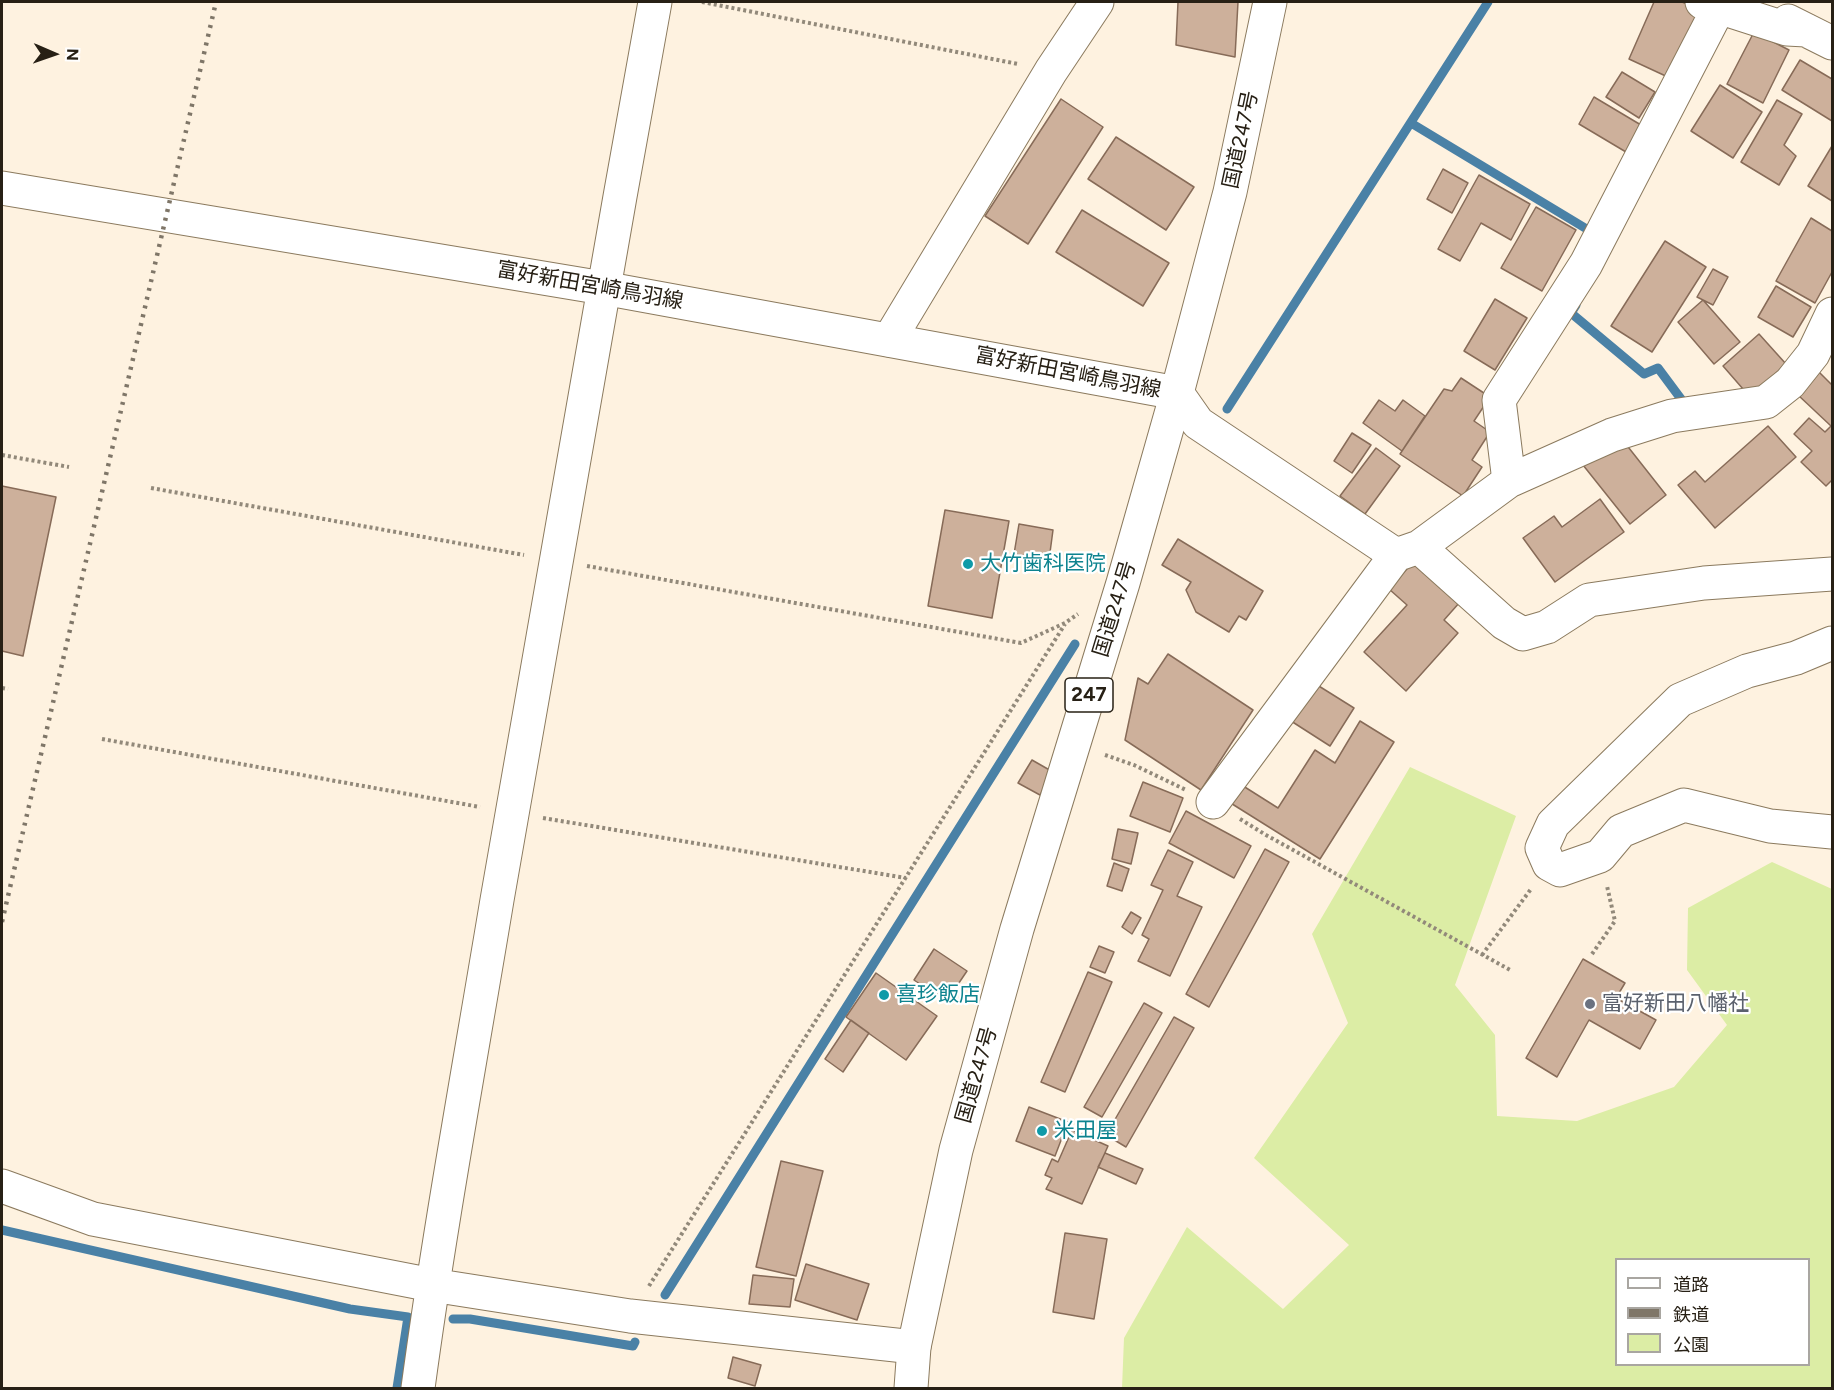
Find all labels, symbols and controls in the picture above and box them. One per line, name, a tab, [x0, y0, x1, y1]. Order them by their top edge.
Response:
north arrow	[24, 24, 84, 84]
text: N	[63, 48, 82, 61]
street label: 国道247号	[1218, 89, 1264, 191]
street label: 富好新田宮崎鳥羽線	[495, 257, 685, 315]
street label: 富好新田宮崎鳥羽線	[973, 343, 1163, 403]
place label: 大竹歯科医院	[980, 551, 1106, 577]
marker: 大竹歯科医院	[961, 557, 975, 571]
street label: 国道247号	[1088, 558, 1142, 660]
road number: 247	[1065, 678, 1113, 712]
place label: 喜珍飯店	[896, 982, 980, 1008]
marker: 喜珍飯店	[877, 988, 891, 1002]
place label: 富好新田八幡社	[1602, 991, 1749, 1017]
marker: 富好新田八幡社	[1583, 997, 1597, 1011]
street label: 国道247号	[951, 1024, 1003, 1126]
place label: 米田屋	[1054, 1118, 1117, 1144]
marker: 米田屋	[1035, 1124, 1049, 1138]
legend	[1615, 1258, 1810, 1366]
text: 道路	[1673, 1274, 1709, 1296]
text: 鉄道	[1673, 1304, 1709, 1326]
text: 公園	[1673, 1334, 1709, 1356]

